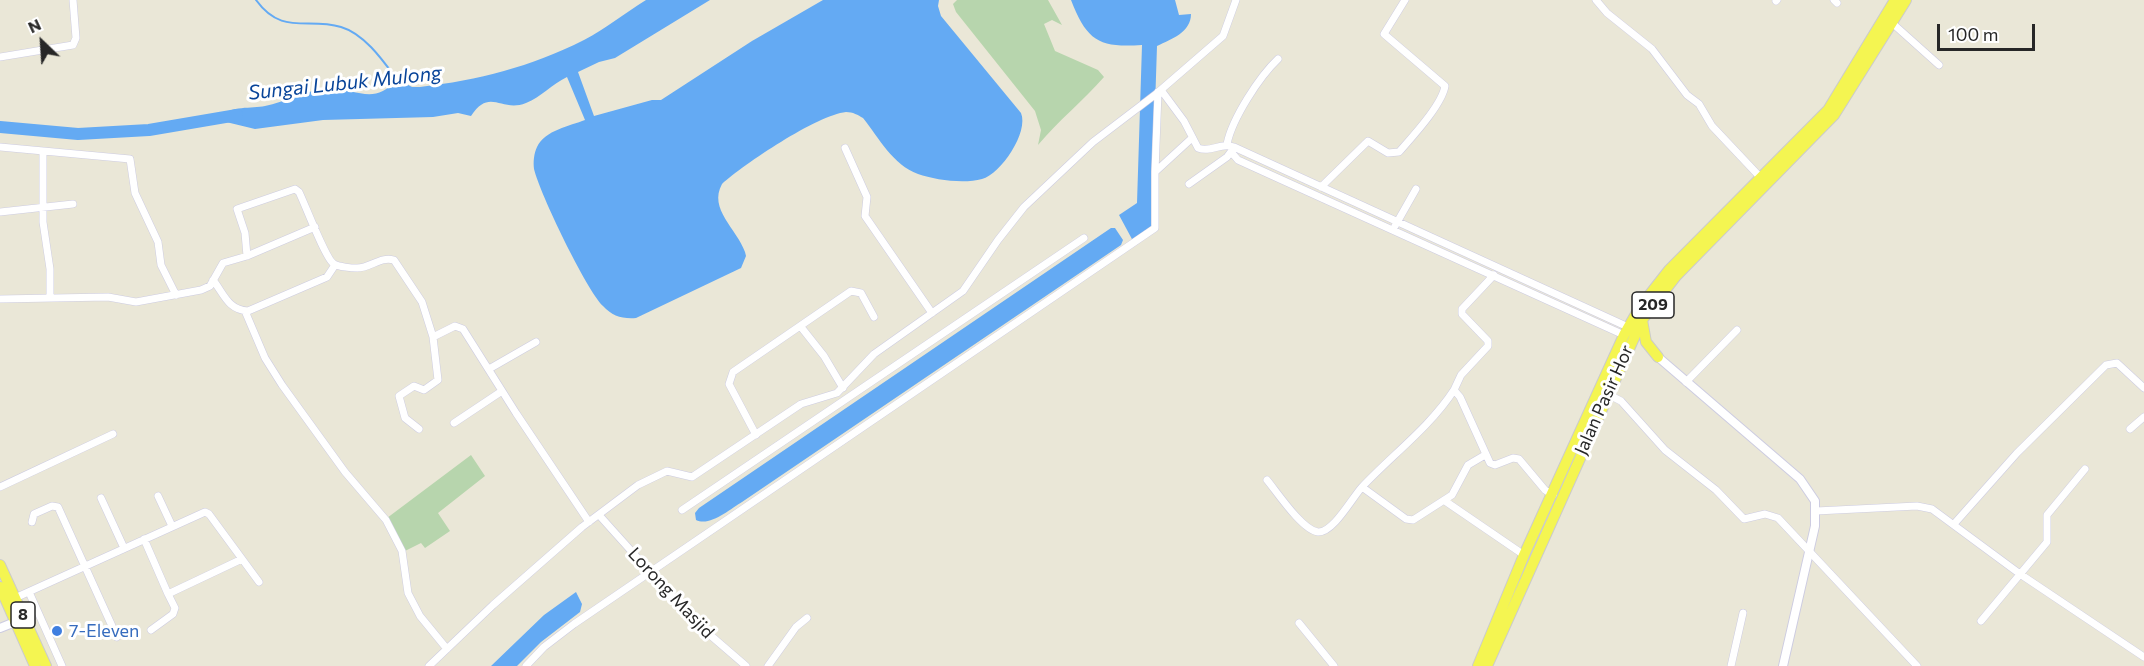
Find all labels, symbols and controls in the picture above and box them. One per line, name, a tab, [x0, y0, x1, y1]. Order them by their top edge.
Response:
north arrow	[12, 12, 72, 72]
scale bar	[1940, 12, 2038, 50]
text: N	[25, 14, 44, 36]
text: 100 m	[1948, 23, 1998, 45]
water label: Sungai Lubuk Mulong	[247, 61, 443, 105]
road number: 209	[1632, 292, 1674, 318]
street label: Jalan Pasir Hor	[1570, 342, 1638, 458]
street label: Lorong Masjid	[623, 543, 719, 643]
road number: 8	[11, 602, 35, 628]
place label: 7-Eleven	[69, 620, 139, 642]
marker: 7-Eleven	[50, 624, 64, 638]

